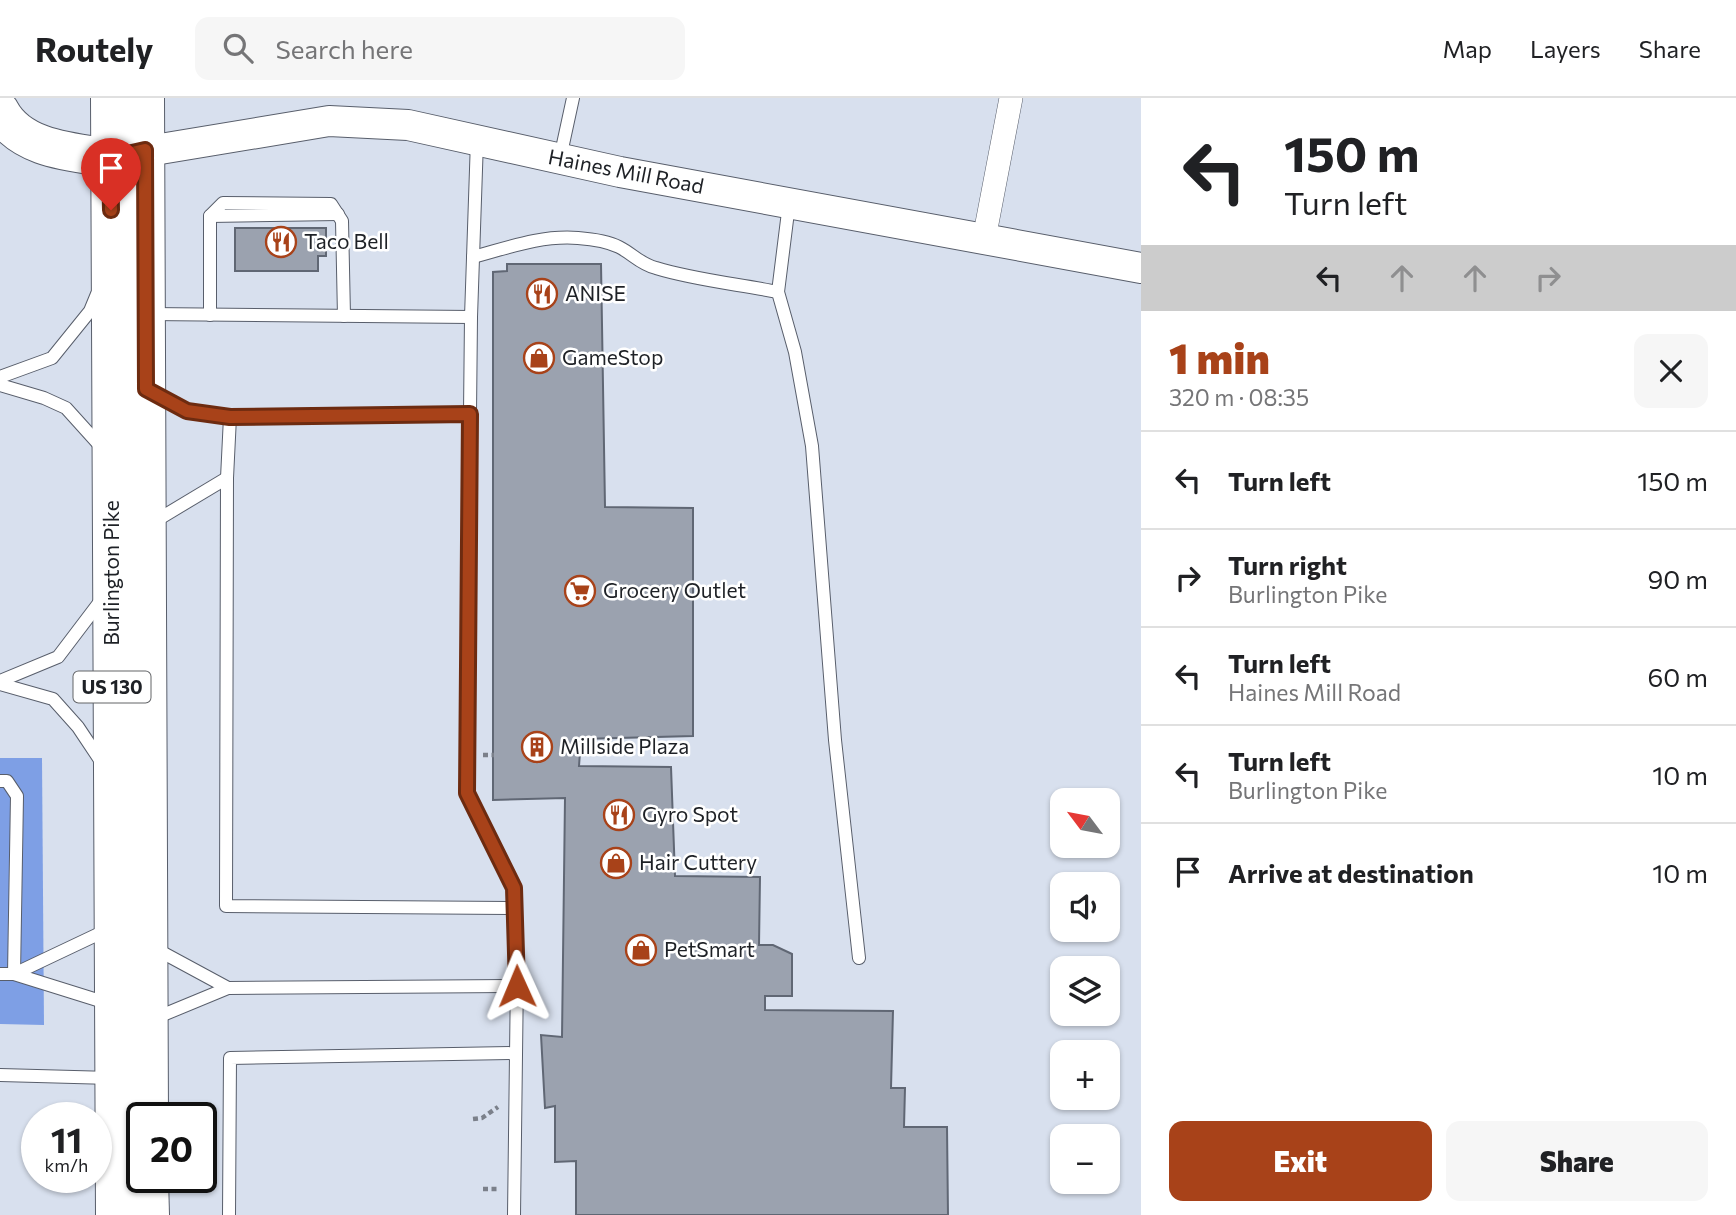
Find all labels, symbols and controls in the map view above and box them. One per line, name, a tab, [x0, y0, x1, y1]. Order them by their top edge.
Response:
search box	[195, 17, 685, 80]
text: Routely	[35, 28, 153, 69]
icon: search	[219, 29, 257, 67]
text: Search here	[275, 33, 413, 64]
text: Map	[1443, 34, 1492, 63]
text: Layers	[1530, 34, 1601, 63]
text: Share	[1639, 34, 1701, 63]
text: 150 m	[1284, 122, 1419, 182]
icon: left	[1169, 126, 1260, 217]
pin	[81, 138, 141, 210]
street label: Haines Mill Road	[546, 143, 706, 198]
icon: arrive	[92, 149, 130, 187]
text: Turn left	[1284, 182, 1408, 222]
restaurant icon: Taco Bell	[264, 225, 298, 259]
place label: Taco Bell	[304, 228, 389, 253]
icon: left	[1310, 259, 1348, 297]
icon: ahead	[1383, 259, 1421, 297]
icon: ahead	[1456, 259, 1494, 297]
icon: right	[1529, 259, 1567, 297]
restaurant icon: ANISE	[525, 277, 559, 311]
place label: ANISE	[565, 280, 626, 305]
text: 1 min	[1169, 331, 1270, 383]
button: close	[1634, 334, 1708, 408]
shop icon: GameStop	[522, 341, 556, 375]
place label: GameStop	[562, 344, 663, 369]
text: 320 m · 08:35	[1169, 383, 1309, 411]
icon: left	[1169, 461, 1207, 499]
text: Turn left	[1228, 465, 1331, 496]
text: 150 m	[1637, 465, 1708, 496]
street label: Burlington Pike	[98, 500, 123, 646]
text: Turn right	[1228, 549, 1347, 580]
icon: right	[1169, 559, 1207, 597]
text: 90 m	[1648, 563, 1708, 594]
supermarket icon: Grocery Outlet	[563, 574, 597, 608]
place label: Grocery Outlet	[603, 577, 746, 602]
text: Burlington Pike	[1228, 580, 1387, 608]
text: Turn left	[1228, 647, 1331, 678]
icon: left	[1169, 657, 1207, 695]
text: 60 m	[1648, 661, 1708, 692]
road number: US 130	[74, 672, 150, 702]
text: Haines Mill Road	[1228, 678, 1401, 706]
building icon: Millside Plaza	[520, 730, 554, 764]
place label: Millside Plaza	[560, 733, 689, 758]
text: Turn left	[1228, 745, 1331, 776]
icon: left	[1169, 755, 1207, 793]
text: 10 m	[1652, 759, 1708, 790]
text: Burlington Pike	[1228, 776, 1387, 804]
north arrow	[1050, 788, 1120, 858]
map controls	[1050, 788, 1120, 1194]
restaurant icon: Gyro Spot	[602, 798, 636, 832]
place label: Gyro Spot	[642, 801, 738, 826]
shop icon: Hair Cuttery	[599, 846, 633, 880]
place label: Hair Cuttery	[639, 849, 757, 874]
icon: arrive	[1169, 853, 1207, 891]
text: Arrive at destination	[1228, 857, 1474, 888]
text: 10 m	[1652, 857, 1708, 888]
button: sound	[1050, 872, 1120, 942]
shop icon: PetSmart	[624, 933, 658, 967]
place label: PetSmart	[664, 936, 755, 961]
position arrow	[480, 949, 554, 1023]
button: layers	[1050, 956, 1120, 1026]
button: +	[1050, 1040, 1120, 1110]
speed limit sign: 20	[126, 1102, 217, 1193]
text: 11	[51, 1117, 82, 1160]
button: Exit	[1169, 1121, 1432, 1201]
button: Share	[1446, 1121, 1708, 1201]
button: −	[1050, 1124, 1120, 1194]
text: km/h	[45, 1154, 88, 1176]

